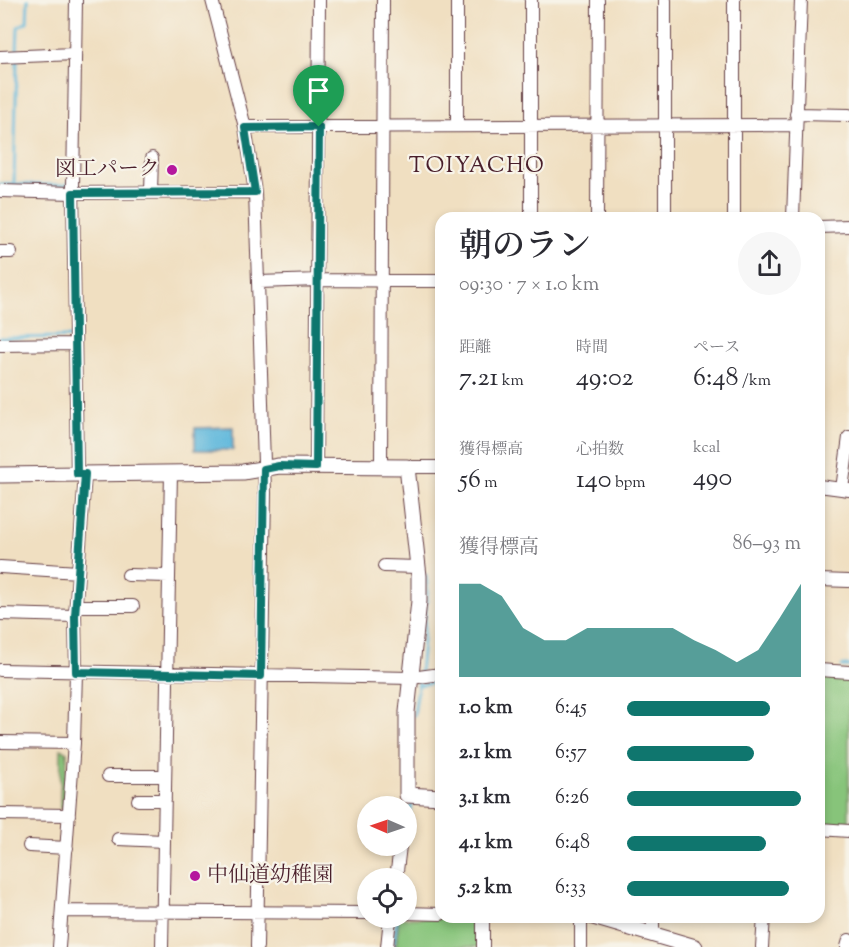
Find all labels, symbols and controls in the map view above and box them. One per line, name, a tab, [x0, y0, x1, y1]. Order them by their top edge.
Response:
pin	[293, 65, 344, 127]
icon: arrive	[302, 74, 335, 107]
district label: TOIYACHO	[409, 151, 545, 183]
place label: 図工パーク	[55, 155, 160, 185]
marker: 図工パーク	[165, 163, 179, 177]
text: 朝のラン	[459, 224, 591, 272]
button: share	[738, 232, 801, 295]
text: 09:30 · 7 × 1.0 km	[459, 271, 599, 300]
text: 距離	[459, 337, 491, 360]
text: 時間	[576, 337, 608, 360]
text: ペース	[693, 337, 740, 360]
text: 7.21	[459, 360, 498, 397]
text: 49:02	[576, 360, 634, 397]
text: 6:48	[693, 360, 739, 397]
text: km	[498, 370, 524, 393]
text: /km	[739, 370, 771, 393]
text: kcal	[693, 437, 721, 460]
text: 獲得標高	[459, 439, 523, 462]
text: 心拍数	[576, 439, 624, 462]
text: 490	[693, 460, 732, 497]
text: 56	[459, 462, 481, 499]
text: 140	[576, 462, 611, 499]
text: m	[481, 472, 497, 495]
text: bpm	[611, 472, 646, 495]
text: 86–93 m	[732, 530, 801, 559]
text: 獲得標高	[459, 534, 539, 563]
text: 1.0 km	[459, 694, 513, 723]
text: 6:45	[555, 694, 587, 723]
text: 2.1 km	[459, 739, 512, 768]
text: 6:57	[555, 739, 587, 768]
text: 3.1 km	[459, 784, 511, 813]
text: 6:26	[555, 784, 589, 813]
north arrow	[357, 796, 417, 856]
map controls	[357, 796, 417, 928]
text: 4.1 km	[459, 829, 513, 858]
text: 6:48	[555, 829, 590, 858]
place label: 中仙道幼稚園	[207, 861, 333, 891]
button: locate	[357, 868, 417, 928]
marker: 中仙道幼稚園	[188, 869, 202, 883]
text: 5.2 km	[459, 874, 512, 903]
text: 6:33	[555, 874, 586, 903]

